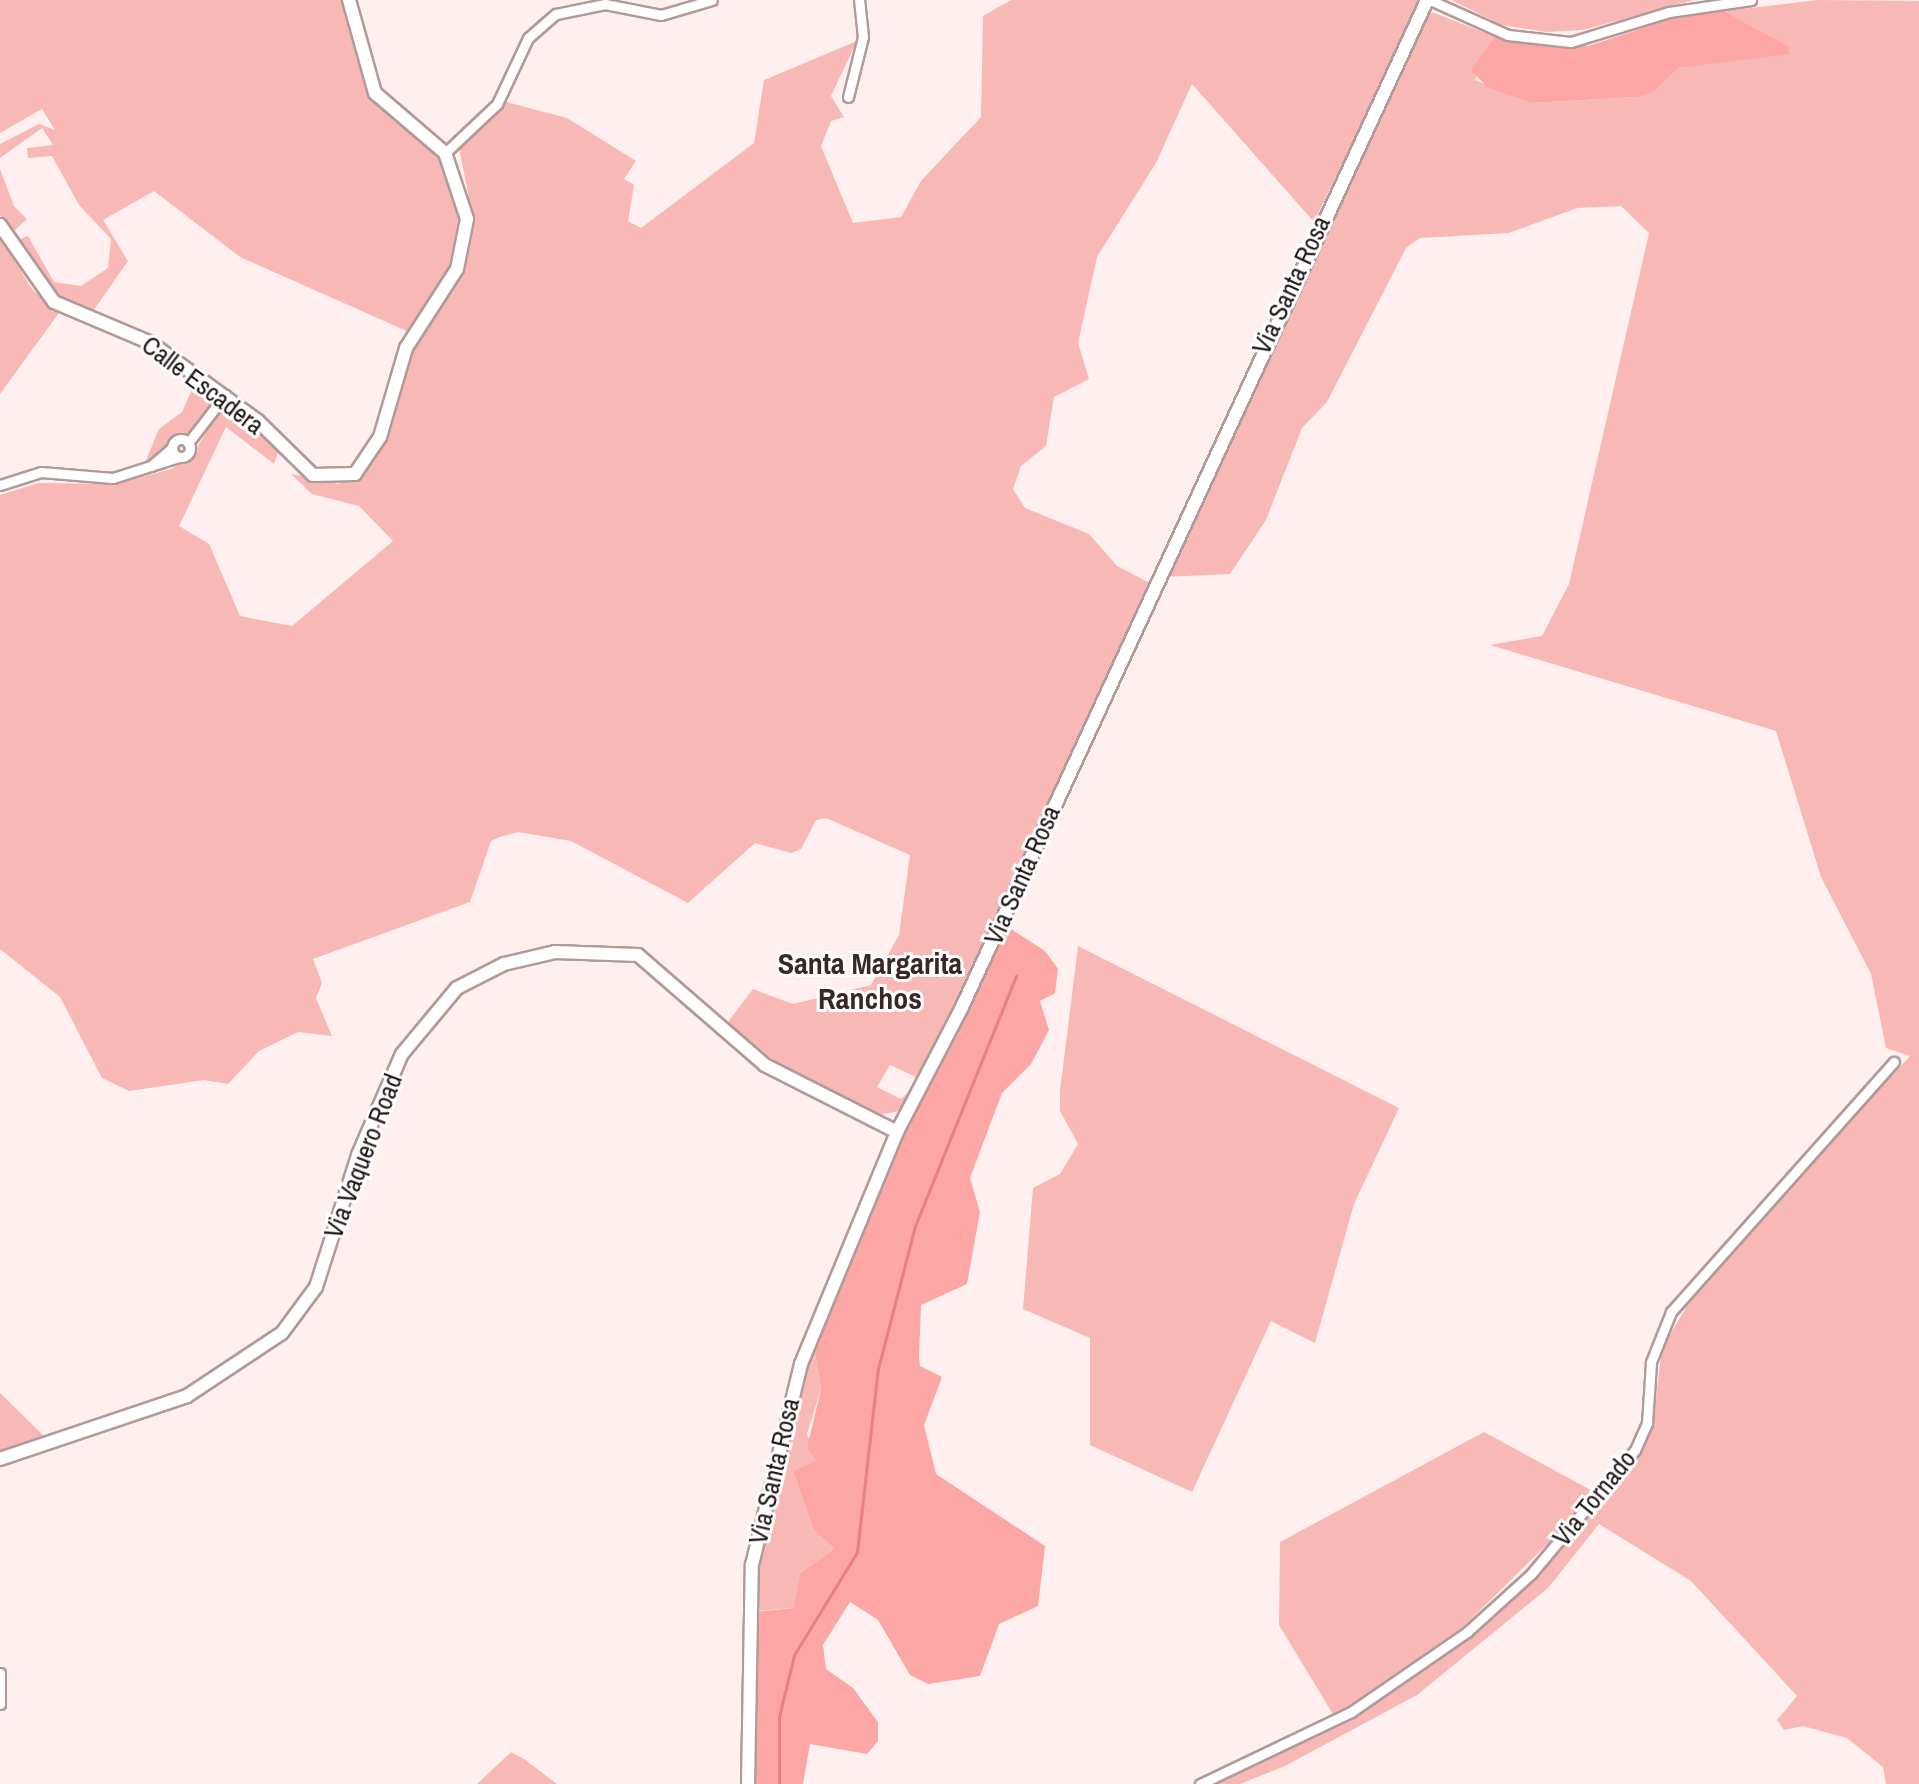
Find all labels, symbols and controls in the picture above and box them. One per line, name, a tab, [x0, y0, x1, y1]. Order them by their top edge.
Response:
street label: Via Santa Rosa	[1245, 211, 1337, 359]
street label: Calle Escadera	[136, 329, 270, 441]
street label: Via Santa Rosa	[977, 801, 1067, 949]
district label: Santa Margarita Ranchos	[778, 945, 962, 1016]
street label: Via Vaquero Road	[317, 1069, 409, 1243]
street label: Via Santa Rosa	[742, 1395, 806, 1547]
street label: Via Tornado	[1546, 1444, 1642, 1552]

